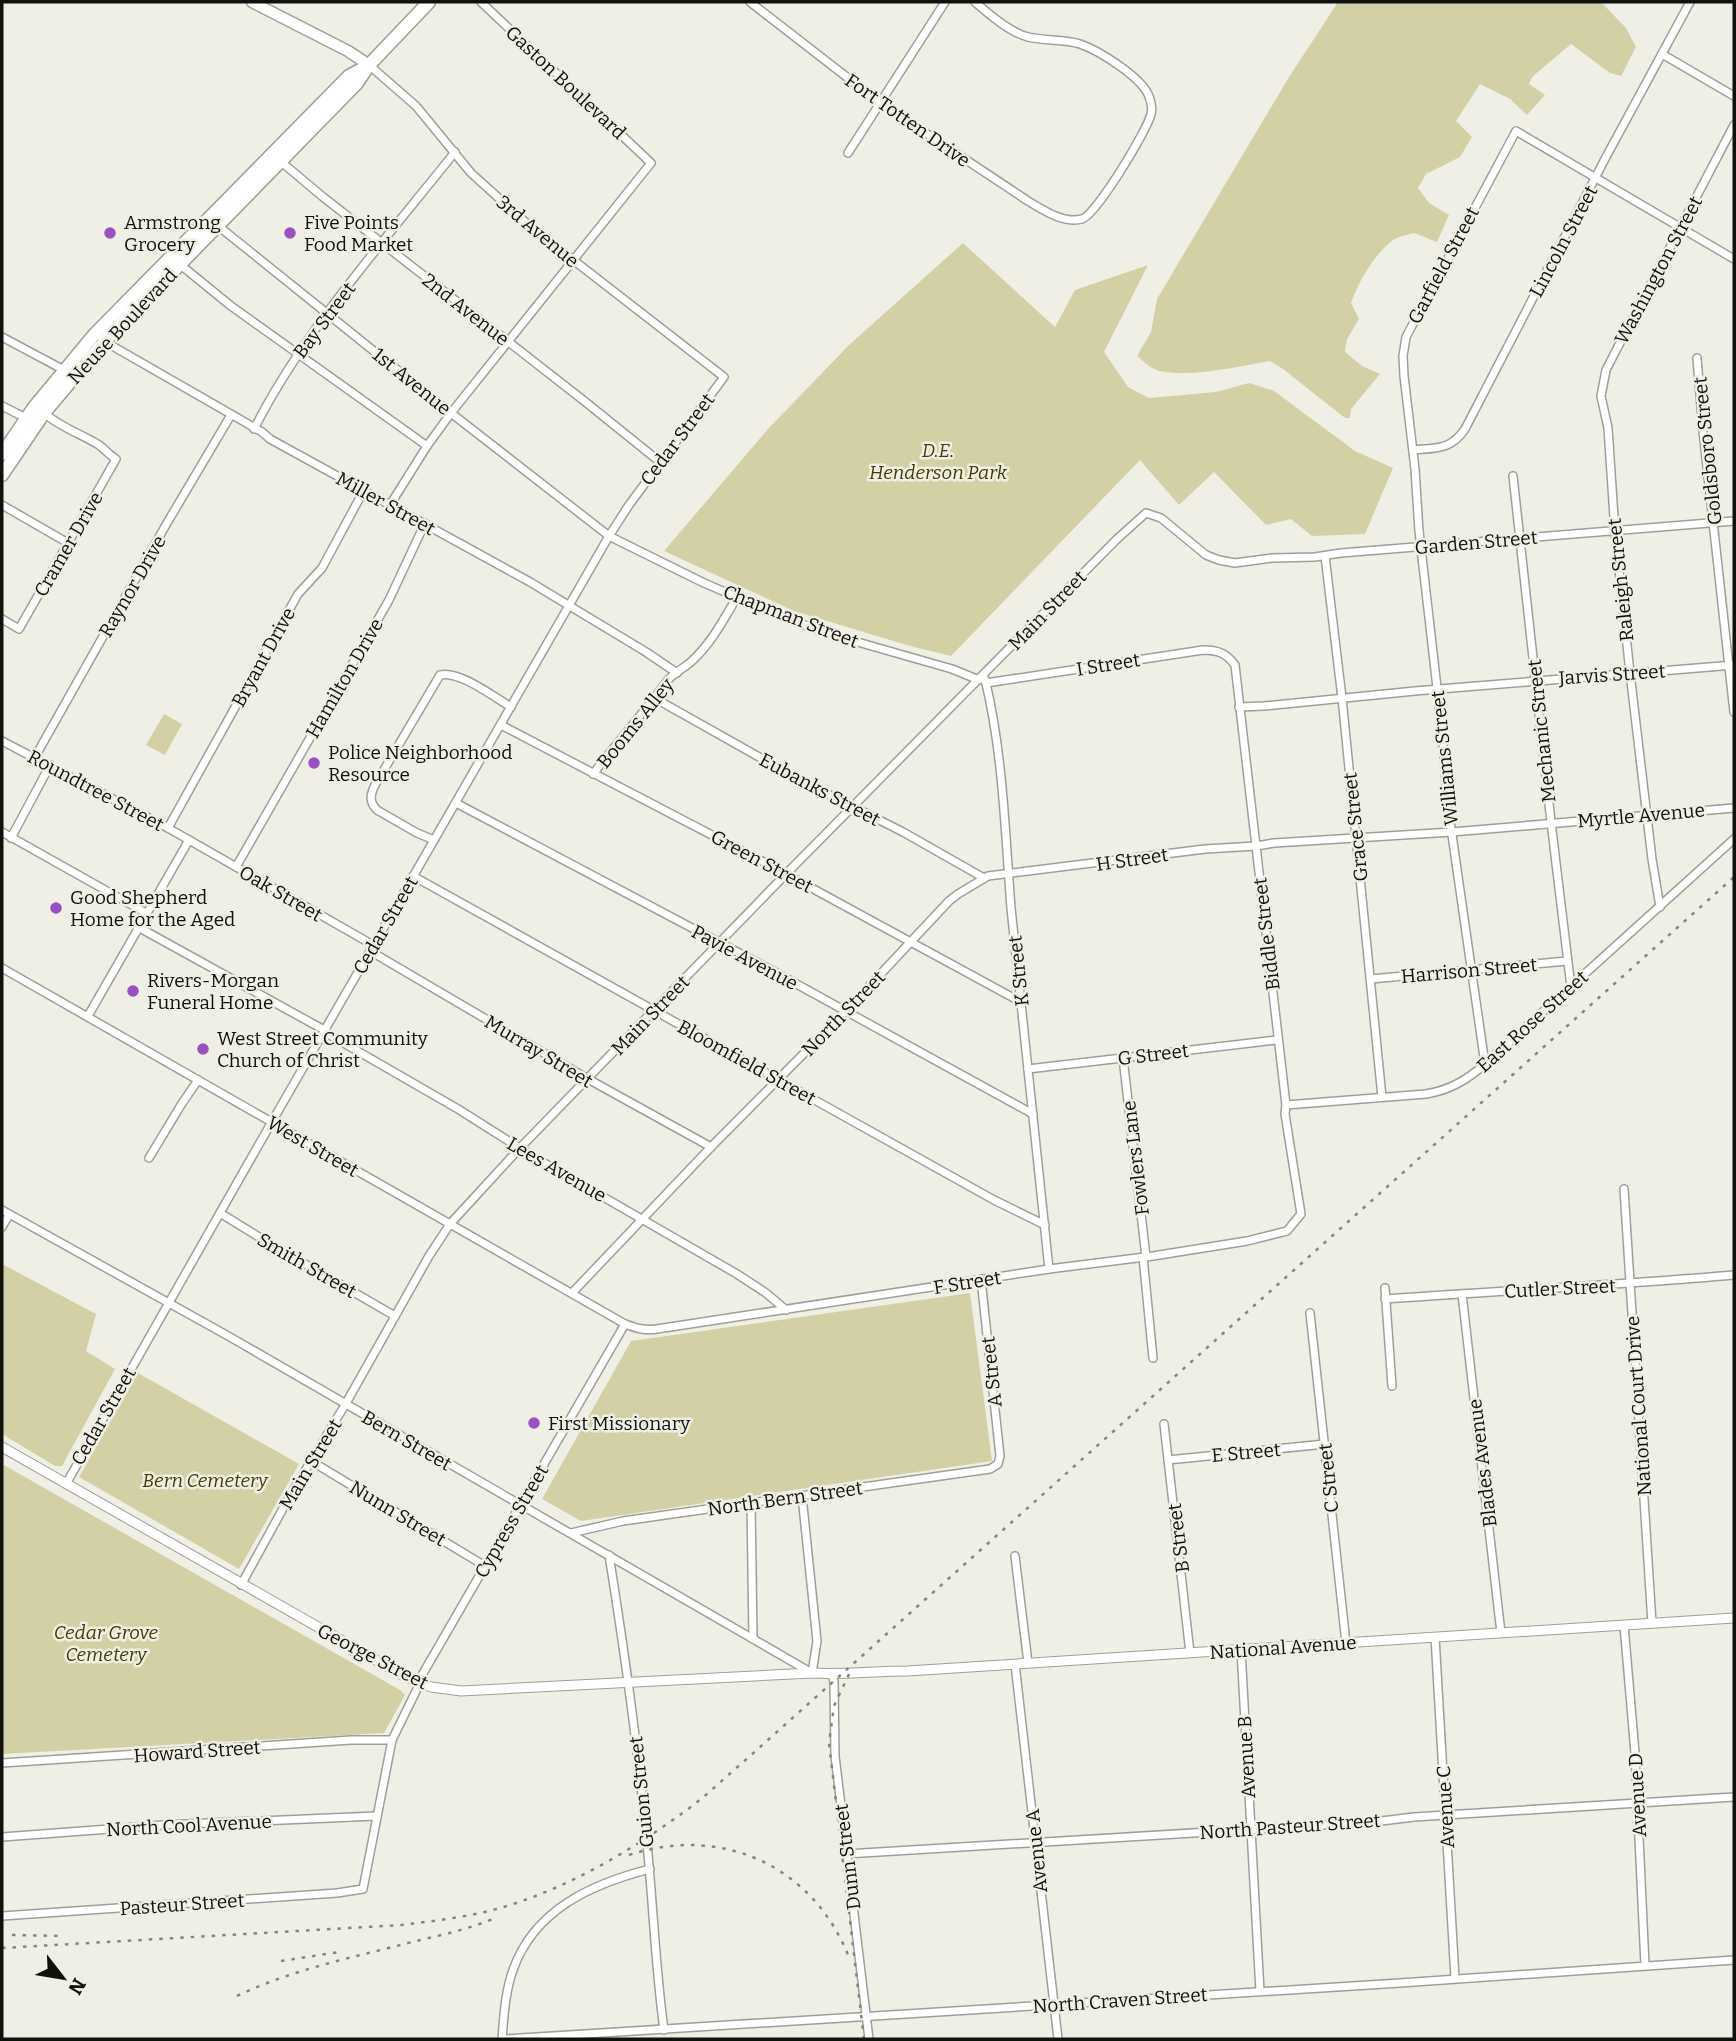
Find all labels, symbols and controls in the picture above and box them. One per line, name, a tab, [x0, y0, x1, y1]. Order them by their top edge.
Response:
street label: Gaston Boulevard	[501, 21, 631, 144]
street label: Fort Totten Drive	[841, 69, 975, 172]
street label: Lincoln Street	[1524, 181, 1603, 301]
street label: 3rd Avenue	[492, 190, 583, 272]
street label: Washington Street	[1610, 192, 1707, 348]
street label: Garfield Street	[1403, 203, 1484, 328]
place label: Armstrong Grocery	[124, 211, 221, 256]
place label: Five Points Food Market	[304, 211, 413, 256]
marker: Armstrong Grocery	[102, 225, 118, 241]
marker: Five Points Food Market	[282, 225, 298, 241]
street label: Neuse Boulevard	[63, 264, 182, 389]
street label: 2nd Avenue	[418, 268, 514, 351]
street label: Bay Street	[288, 278, 360, 363]
street label: 1st Avenue	[368, 343, 456, 420]
street label: Goldsboro Street	[1688, 376, 1727, 526]
street label: Cedar Street	[635, 389, 720, 490]
park label: D.E. Henderson Park	[869, 439, 1008, 484]
street label: Miller Street	[332, 467, 439, 540]
street label: Cramer Drive	[29, 488, 108, 601]
street label: Raleigh Street	[1603, 517, 1638, 643]
street label: Garden Street	[1414, 526, 1539, 559]
street label: Raynor Drive	[94, 531, 171, 641]
street label: Main Street	[1004, 566, 1091, 655]
street label: Chapman Street	[720, 580, 862, 653]
street label: Bryant Drive	[227, 604, 300, 711]
street label: Hamilton Drive	[301, 614, 388, 742]
street label: I Street	[1075, 648, 1142, 681]
street label: Mechanic Street	[1523, 658, 1560, 804]
street label: Jarvis Street	[1557, 659, 1666, 690]
street label: Booms Alley	[592, 673, 679, 773]
street label: Williams Street	[1426, 689, 1463, 827]
place label: Police Neighborhood Resource	[328, 741, 513, 786]
street label: Roundtree Street	[24, 745, 168, 836]
street label: Eubanks Street	[755, 748, 884, 831]
marker: Police Neighborhood Resource	[306, 755, 322, 771]
street label: Grace Street	[1338, 771, 1373, 883]
street label: Myrtle Avenue	[1576, 798, 1706, 833]
street label: Green Street	[707, 825, 817, 898]
street label: H Street	[1095, 843, 1170, 876]
street label: Oak Street	[235, 860, 327, 927]
street label: Cedar Street	[348, 872, 423, 978]
street label: Biddle Street	[1248, 876, 1285, 992]
place label: Good Shepherd Home for the Aged	[70, 886, 235, 931]
marker: Good Shepherd Home for the Aged	[48, 900, 64, 916]
street label: Pavie Avenue	[688, 920, 802, 995]
street label: K Street	[1003, 934, 1034, 1007]
street label: Harrison Street	[1400, 953, 1538, 988]
street label: East Rose Street	[1472, 965, 1593, 1077]
street label: North Street	[797, 966, 890, 1061]
place label: Rivers-Morgan Funeral Home	[147, 969, 279, 1014]
street label: Main Street	[607, 971, 694, 1060]
marker: Rivers-Morgan Funeral Home	[125, 983, 141, 999]
street label: Murray Street	[481, 1010, 597, 1093]
street label: Bloomfield Street	[674, 1015, 820, 1110]
place label: West Street Community Church of Christ	[217, 1027, 429, 1072]
street label: G Street	[1116, 1039, 1190, 1070]
marker: West Street Community Church of Christ	[195, 1041, 211, 1057]
street label: Fowlers Lane	[1117, 1099, 1154, 1217]
street label: West Street	[263, 1111, 363, 1182]
street label: Lees Avenue	[503, 1132, 610, 1207]
street label: Smith Street	[253, 1228, 360, 1303]
street label: F Street	[932, 1266, 1003, 1299]
street label: Cutler Street	[1504, 1274, 1617, 1303]
street label: National Court Drive	[1621, 1315, 1656, 1497]
street label: A Street	[976, 1335, 1007, 1408]
street label: Cedar Street	[66, 1363, 141, 1469]
street label: Blades Avenue	[1463, 1398, 1502, 1528]
street label: Bern Street	[358, 1405, 456, 1475]
place label: First Missionary	[548, 1412, 691, 1435]
street label: Main Street	[274, 1414, 347, 1514]
marker: First Missionary	[526, 1415, 542, 1431]
street label: E Street	[1211, 1438, 1282, 1467]
street label: C Street	[1313, 1442, 1344, 1514]
street label: Cypress Street	[470, 1460, 553, 1582]
park label: Bern Cemetery	[142, 1469, 269, 1492]
street label: Nunn Street	[345, 1476, 450, 1551]
street label: North Bern Street	[706, 1476, 864, 1521]
street label: B Street	[1163, 1502, 1194, 1574]
street label: George Street	[313, 1619, 432, 1694]
park label: Cedar Grove Cemetery	[54, 1621, 159, 1666]
street label: National Avenue	[1209, 1631, 1357, 1664]
street label: Avenue B	[1233, 1715, 1260, 1799]
street label: Guion Street	[624, 1735, 659, 1849]
street label: Howard Street	[133, 1736, 261, 1767]
street label: Avenue D	[1624, 1752, 1651, 1838]
street label: Avenue C	[1432, 1765, 1459, 1849]
street label: Dunn Street	[830, 1802, 865, 1911]
street label: Avenue A	[1021, 1807, 1052, 1894]
street label: North Pasteur Street	[1199, 1809, 1381, 1844]
street label: North Cool Avenue	[106, 1810, 273, 1841]
street label: Pasteur Street	[119, 1889, 245, 1920]
north arrow	[28, 1943, 98, 2013]
text: N	[63, 1974, 91, 1999]
street label: North Craven Street	[1032, 1983, 1208, 2018]

